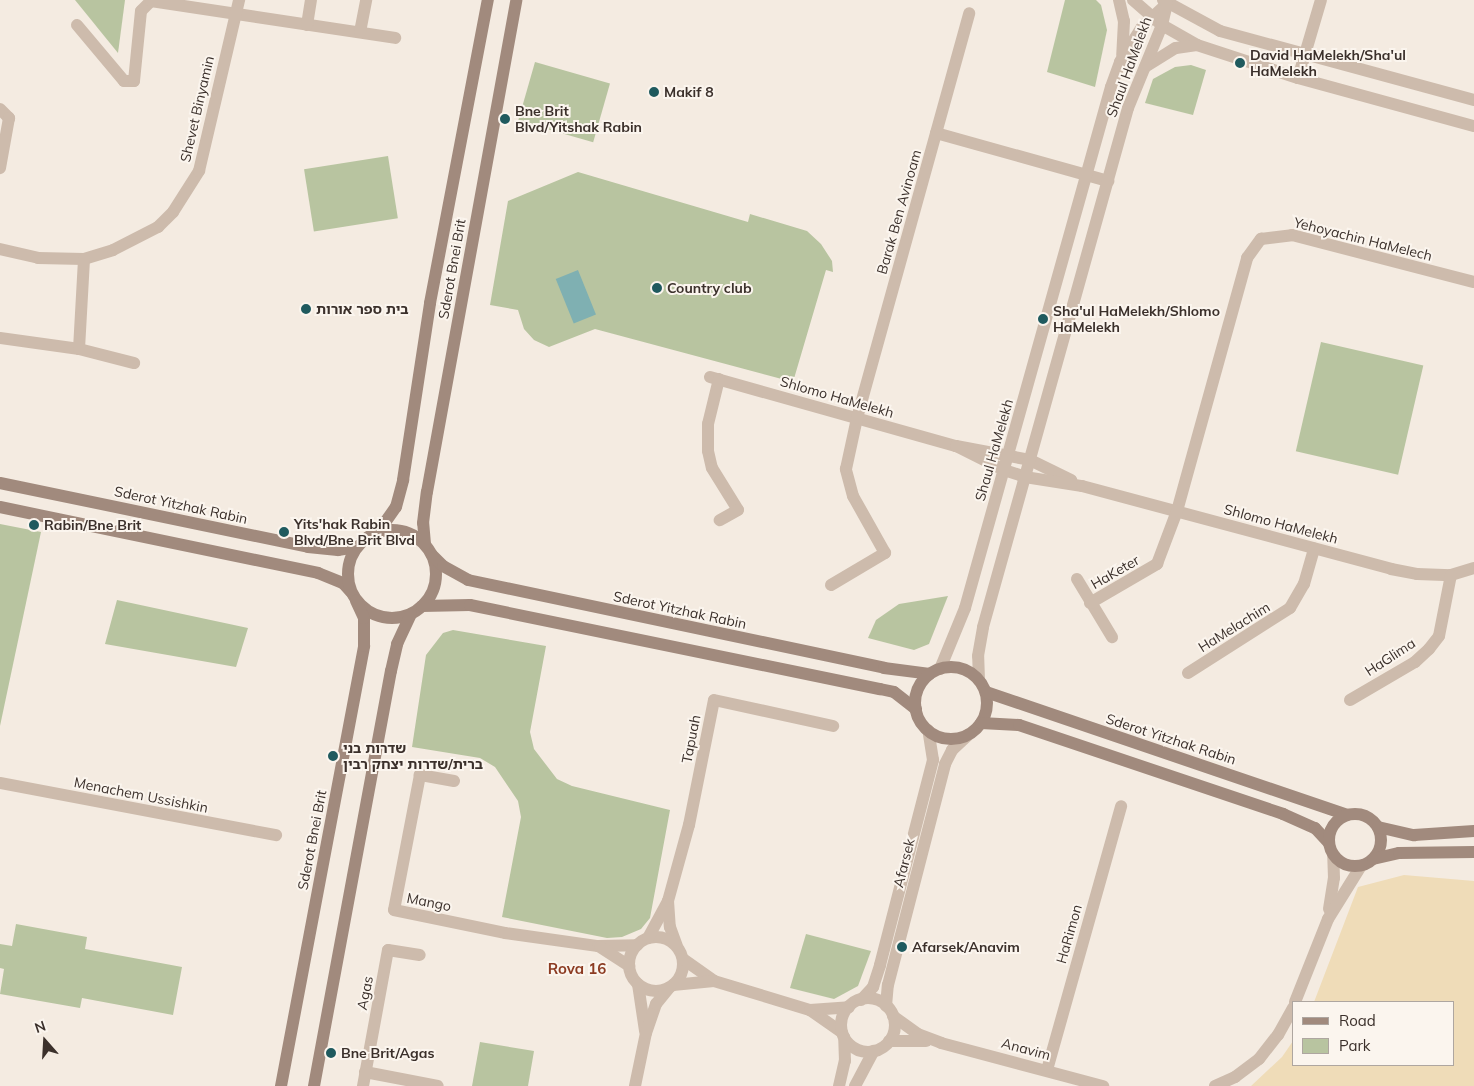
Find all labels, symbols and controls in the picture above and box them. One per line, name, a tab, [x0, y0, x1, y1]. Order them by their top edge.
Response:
street label: Shaul HaMelekh	[1103, 15, 1155, 119]
place label: David HaMelekh/Sha'ul HaMelekh	[1250, 47, 1406, 80]
street label: Shevet Binyamin	[177, 54, 217, 164]
marker: David HaMelekh/Sha'ul HaMelekh	[1234, 57, 1246, 69]
place label: Makif 8	[664, 84, 714, 100]
marker: Makif 8	[648, 86, 660, 98]
place label: Bne Brit Blvd/Yitshak Rabin	[515, 103, 642, 136]
marker: Bne Brit Blvd/Yitshak Rabin	[499, 113, 511, 125]
street label: Barak Ben Avinoam	[873, 148, 925, 276]
street label: Yehoyachin HaMelech	[1292, 214, 1434, 264]
street label: Sderot Bnei Brit	[435, 218, 469, 320]
place label: Country club	[667, 280, 752, 296]
marker: Country club	[651, 282, 663, 294]
place label: בית ספר אורות	[316, 301, 409, 317]
marker: בית ספר אורות	[300, 303, 312, 315]
place label: Sha'ul HaMelekh/Shlomo HaMelekh	[1053, 303, 1220, 336]
marker: Sha'ul HaMelekh/Shlomo HaMelekh	[1037, 313, 1049, 325]
street label: Shlomo HaMelekh	[778, 373, 896, 421]
street label: Shaul HaMelekh	[971, 397, 1017, 503]
street label: Sderot Yitzhak Rabin	[113, 483, 249, 527]
street label: Shlomo HaMelekh	[1222, 501, 1340, 547]
place label: Yits'hak Rabin Blvd/Bne Brit Blvd	[294, 516, 415, 548]
place label: Rabin/Bne Brit	[44, 517, 141, 533]
marker: Rabin/Bne Brit	[28, 519, 40, 531]
marker: Yits'hak Rabin Blvd/Bne Brit Blvd	[278, 526, 290, 538]
street label: HaKeter	[1088, 551, 1142, 593]
street label: Sderot Yitzhak Rabin	[612, 588, 748, 632]
street label: HaMelachim	[1195, 598, 1273, 656]
street label: HaGlima	[1362, 635, 1418, 679]
street label: Sderot Yitzhak Rabin	[1104, 710, 1238, 768]
street label: Tapuah	[678, 713, 704, 765]
place label: שדרות בני ברית/שדרות יצחק רבין	[343, 740, 483, 772]
marker: שדרות בני ברית/שדרות יצחק רבין	[327, 750, 339, 762]
street label: Menachem Ussishkin	[73, 774, 209, 816]
street label: Sderot Bnei Brit	[294, 789, 330, 891]
street label: Afarsek	[890, 837, 918, 889]
street label: Mango	[405, 889, 453, 915]
street label: HaRimon	[1053, 903, 1085, 965]
place label: Afarsek/Anavim	[912, 939, 1020, 955]
marker: Afarsek/Anavim	[896, 941, 908, 953]
district label: Rova 16	[548, 960, 606, 978]
street label: Agas	[354, 975, 376, 1011]
legend	[1292, 1001, 1454, 1066]
text: Road	[1339, 1011, 1376, 1030]
north arrow	[20, 1016, 70, 1066]
text: N	[32, 1017, 48, 1037]
street label: Anavim	[1000, 1034, 1052, 1064]
text: Park	[1339, 1036, 1371, 1055]
place label: Bne Brit/Agas	[341, 1045, 434, 1061]
marker: Bne Brit/Agas	[325, 1047, 337, 1059]

